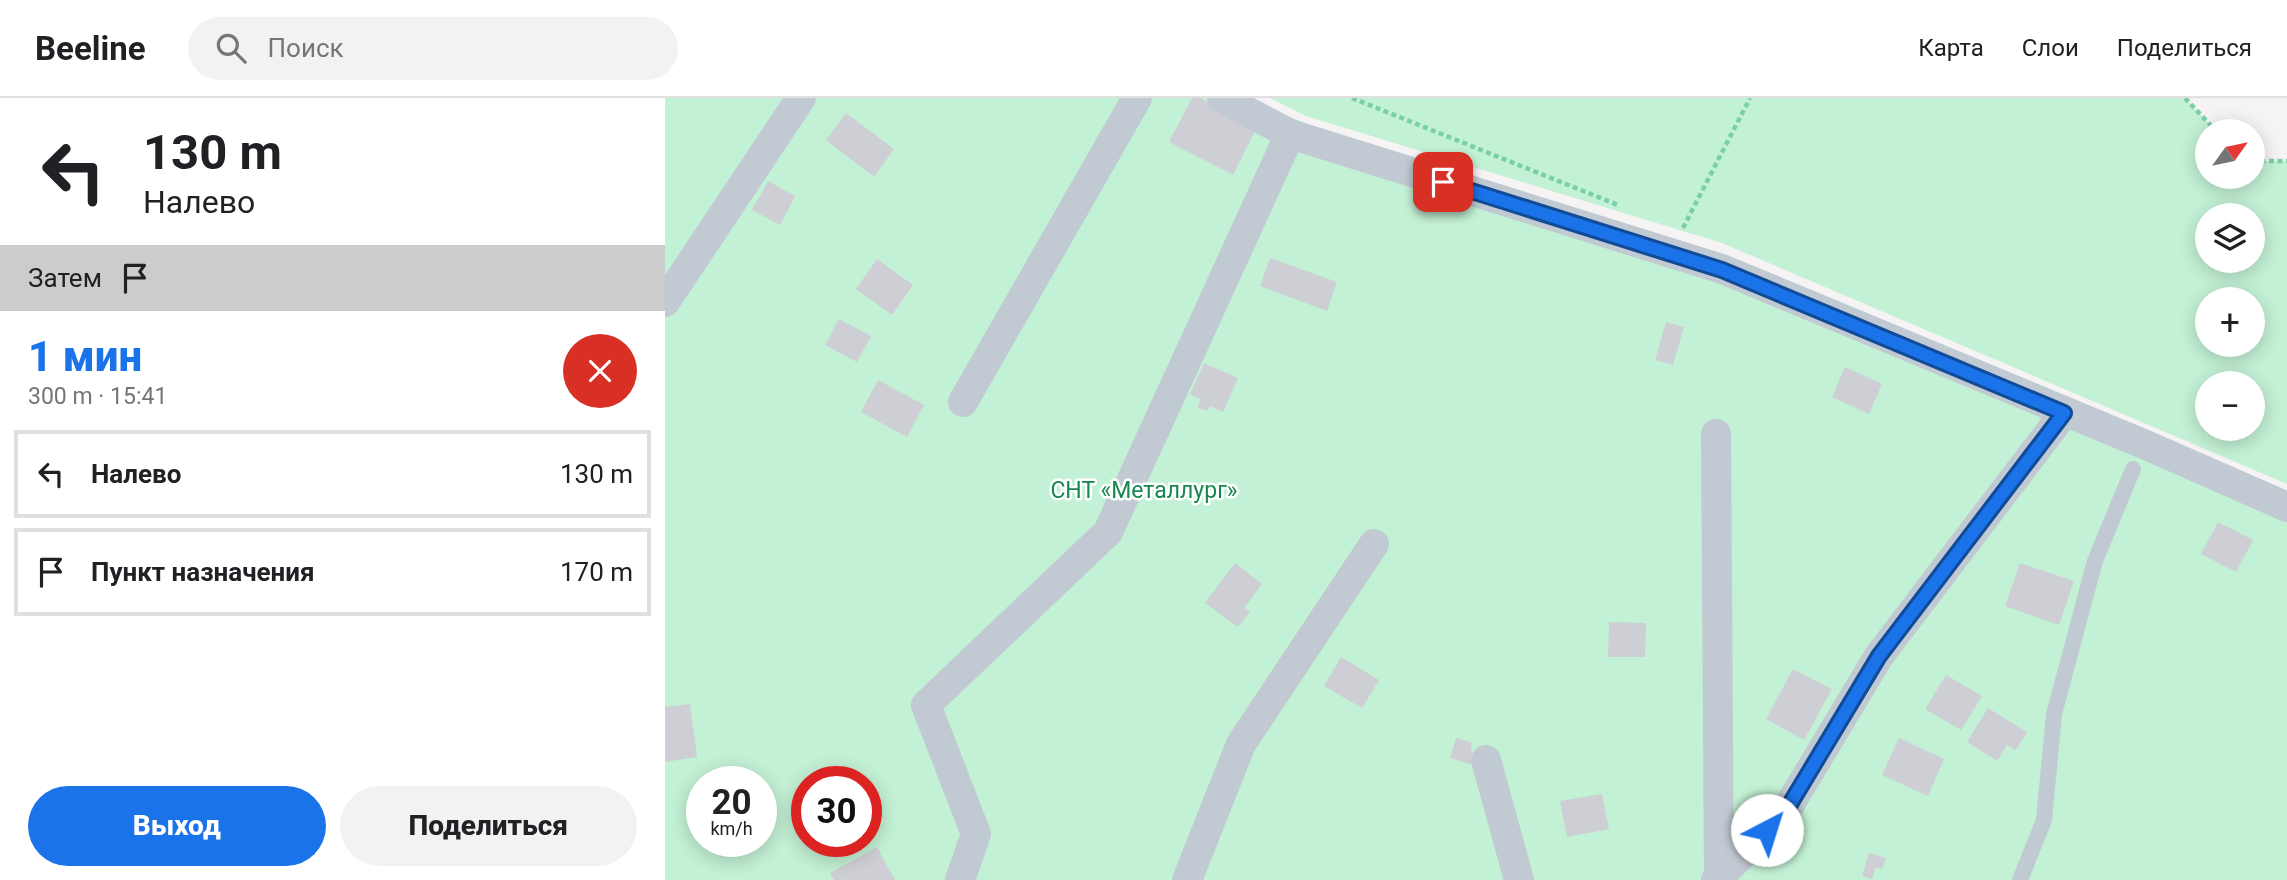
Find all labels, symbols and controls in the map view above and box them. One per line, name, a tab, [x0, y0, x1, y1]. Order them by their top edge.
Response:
search box	[188, 17, 678, 80]
text: Beeline	[35, 29, 146, 68]
icon: search	[212, 29, 250, 67]
text: Поиск	[268, 33, 344, 63]
text: Карта	[1918, 34, 1984, 62]
text: Слои	[2022, 34, 2079, 62]
text: Поделиться	[2117, 34, 2252, 62]
north arrow	[2195, 119, 2265, 189]
map controls	[2195, 119, 2265, 441]
text: 130 m	[143, 124, 282, 181]
icon: left	[28, 126, 119, 217]
pin	[1413, 152, 1473, 212]
icon: arrive	[1424, 163, 1462, 201]
text: Налево	[143, 183, 255, 221]
button: layers	[2195, 203, 2265, 273]
icon: arrive	[116, 259, 154, 297]
text: Затем	[28, 263, 102, 293]
button: +	[2195, 287, 2265, 357]
text: 1 мин	[28, 332, 142, 381]
button: close	[563, 334, 637, 408]
button: −	[2195, 371, 2265, 441]
text: 300 m · 15:41	[28, 383, 167, 410]
icon: left	[32, 455, 70, 493]
text: Налево	[91, 459, 181, 489]
text: 130 m	[560, 459, 633, 489]
park label: СНТ «Металлург»	[1050, 477, 1238, 504]
icon: arrive	[32, 553, 70, 591]
text: Пункт назначения	[91, 557, 315, 587]
text: 170 m	[560, 557, 633, 587]
speed limit sign: 30	[791, 766, 882, 857]
text: 20	[711, 782, 752, 823]
button: Выход	[28, 786, 326, 866]
button: Поделиться	[340, 786, 637, 866]
position arrow	[1730, 793, 1804, 867]
text: km/h	[710, 818, 753, 839]

